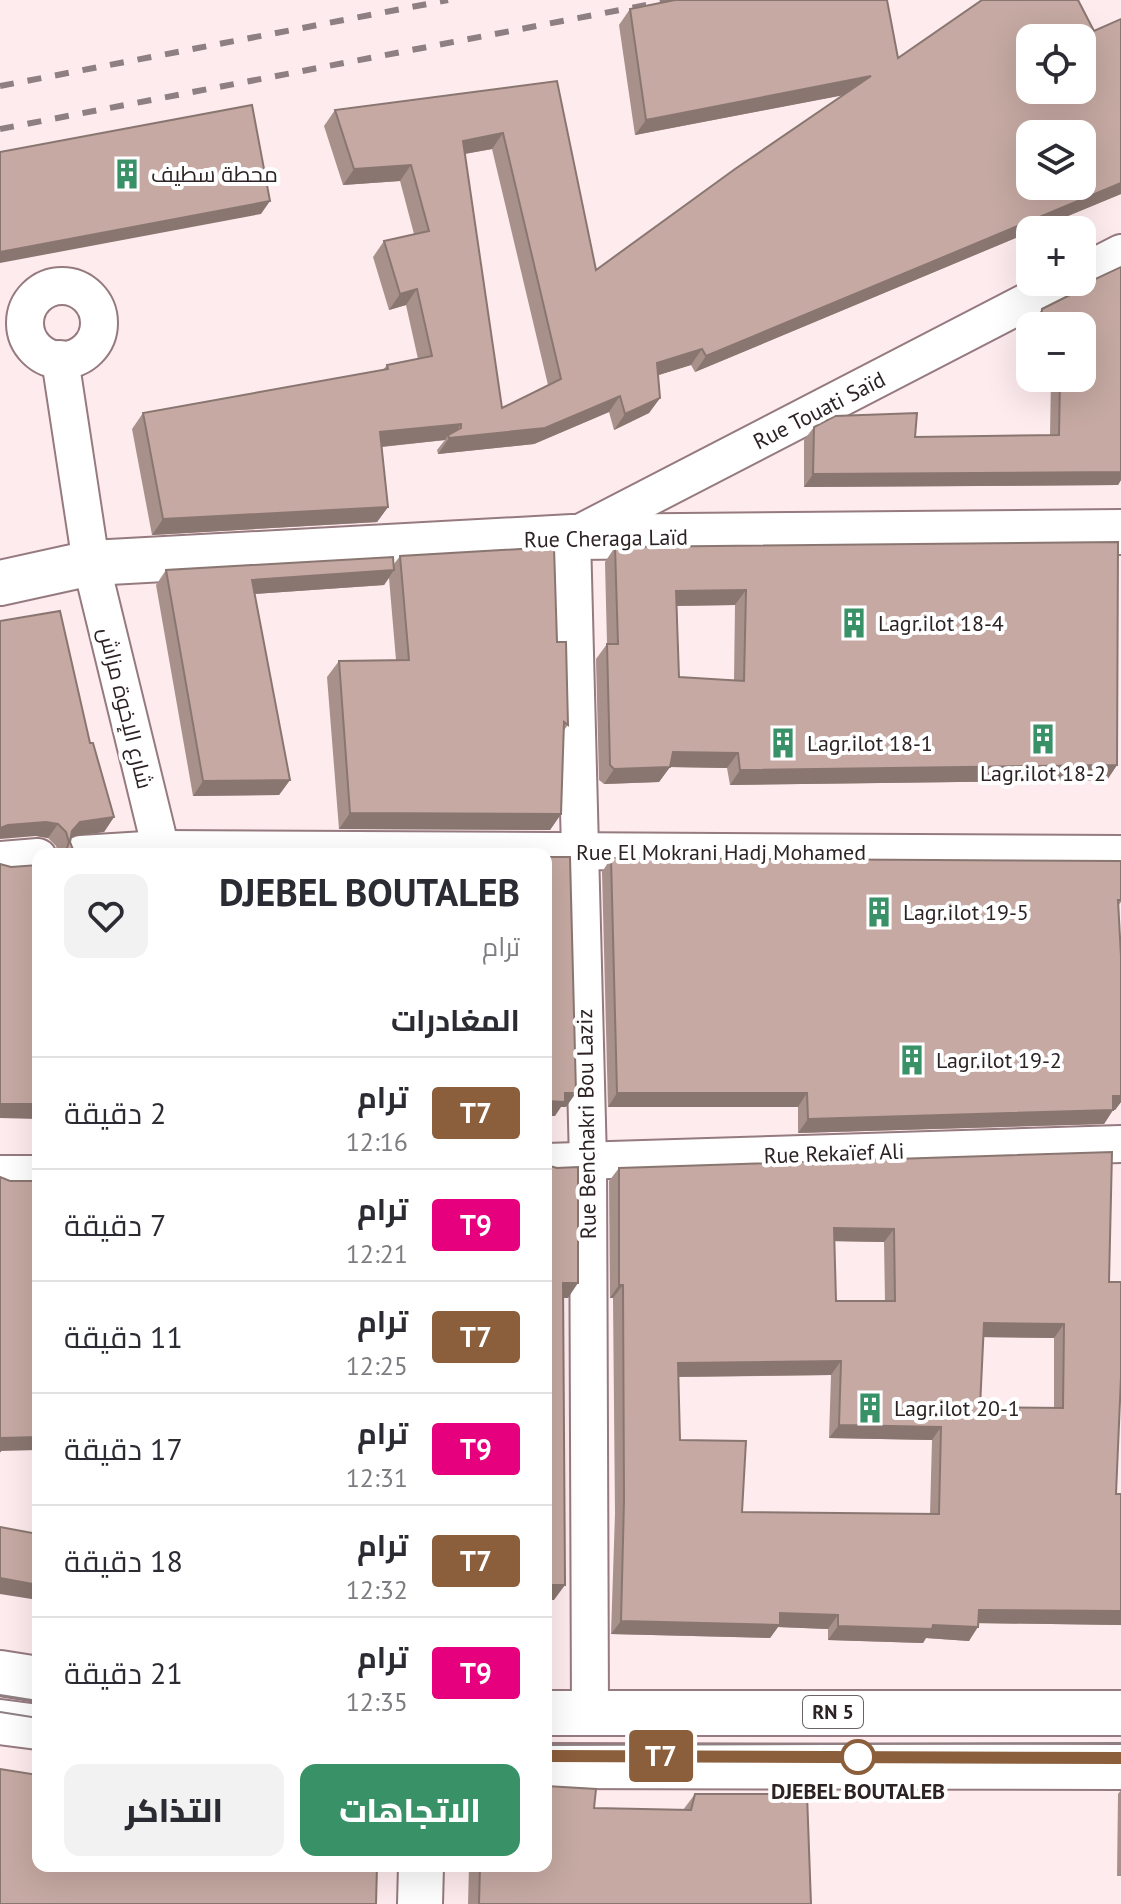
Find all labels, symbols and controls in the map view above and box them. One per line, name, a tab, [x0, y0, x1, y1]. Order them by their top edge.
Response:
map controls	[1016, 24, 1096, 392]
button: locate	[1016, 24, 1096, 104]
button: layers	[1016, 120, 1096, 200]
building icon: محطة سطيف	[110, 157, 144, 191]
place label: محطة سطيف	[151, 160, 278, 188]
button: +	[1016, 216, 1096, 296]
button: −	[1016, 312, 1096, 392]
street label: Rue Touati Saïd	[748, 365, 890, 455]
street label: Rue Cheraga Laïd	[524, 523, 688, 553]
building icon: Lagr.ilot 18-4	[837, 606, 871, 640]
place label: Lagr.ilot 18-4	[878, 609, 1004, 637]
street label: شارع الإخوة مزاش	[91, 624, 160, 792]
building icon: Lagr.ilot 18-2	[1026, 722, 1060, 756]
building icon: Lagr.ilot 18-1	[766, 726, 800, 760]
place label: Lagr.ilot 18-1	[807, 729, 933, 757]
place label: Lagr.ilot 18-2	[980, 759, 1106, 787]
street label: Rue El Mokrani Hadj Mohamed	[576, 838, 866, 866]
text: DJEBEL BOUTALEB	[219, 867, 520, 916]
button: heart	[64, 874, 148, 958]
building icon: Lagr.ilot 19-5	[862, 895, 896, 929]
place label: Lagr.ilot 19-5	[903, 898, 1029, 926]
text: ترام	[482, 930, 520, 963]
text: المغادرات	[391, 1000, 520, 1039]
street label: Rue Benchakri Bou Laziz	[570, 1009, 602, 1239]
building icon: Lagr.ilot 19-2	[895, 1043, 929, 1077]
place label: Lagr.ilot 19-2	[936, 1046, 1062, 1074]
text: ترام	[357, 1077, 408, 1116]
text: 2 دقيقة	[64, 1093, 166, 1132]
text: T7	[460, 1094, 492, 1131]
text: 12:16	[346, 1125, 408, 1158]
street label: Rue Rekaïef Ali	[763, 1137, 905, 1169]
text: ترام	[357, 1189, 408, 1228]
text: 7 دقيقة	[64, 1205, 166, 1244]
text: T9	[460, 1206, 492, 1243]
text: 12:21	[346, 1237, 408, 1270]
text: ترام	[357, 1301, 408, 1340]
text: 11 دقيقة	[64, 1317, 183, 1356]
text: T7	[460, 1318, 492, 1355]
text: 12:25	[346, 1349, 408, 1382]
building icon: Lagr.ilot 20-1	[853, 1391, 887, 1425]
place label: Lagr.ilot 20-1	[894, 1394, 1020, 1422]
text: ترام	[357, 1413, 408, 1452]
text: 17 دقيقة	[64, 1429, 183, 1468]
text: T9	[460, 1430, 492, 1467]
text: 12:31	[346, 1461, 408, 1494]
text: ترام	[357, 1525, 408, 1564]
text: 18 دقيقة	[64, 1541, 183, 1580]
text: T7	[460, 1542, 492, 1579]
text: 12:32	[346, 1573, 408, 1606]
text: ترام	[357, 1637, 408, 1676]
text: 21 دقيقة	[64, 1653, 183, 1692]
text: T9	[460, 1654, 492, 1691]
text: 12:35	[346, 1685, 408, 1718]
road number: RN 5	[803, 1696, 863, 1728]
line badge: T7	[625, 1730, 697, 1782]
text: T7	[645, 1737, 677, 1774]
marker: DJEBEL BOUTALEB	[841, 1740, 875, 1774]
button: التذاكر	[64, 1764, 284, 1856]
button: الاتجاهات	[300, 1764, 520, 1856]
place label: DJEBEL BOUTALEB	[771, 1777, 945, 1805]

